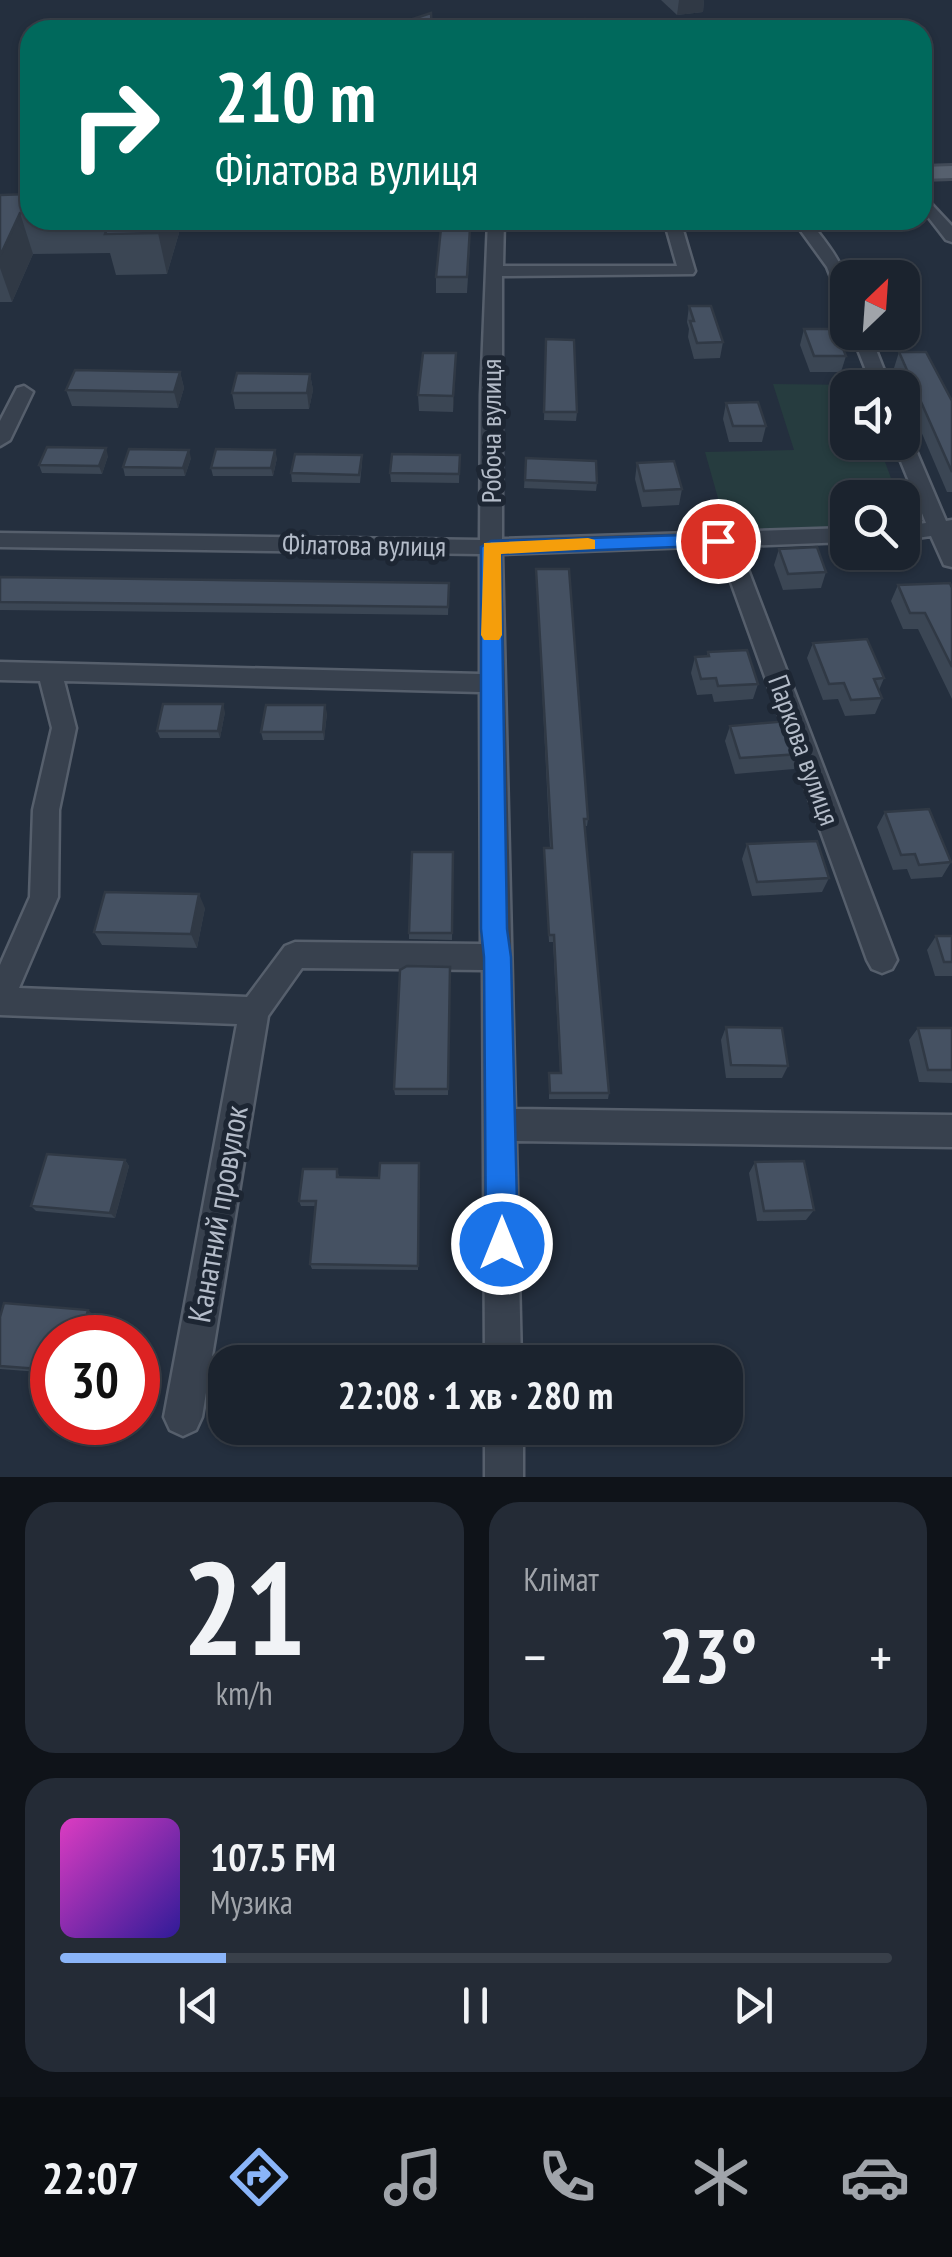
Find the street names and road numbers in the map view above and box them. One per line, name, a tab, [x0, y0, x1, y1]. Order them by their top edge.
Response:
street label: Робоча вулиця	[472, 359, 509, 503]
street label: Філатова вулиця	[282, 525, 446, 564]
street label: Паркова вулиця	[760, 669, 849, 830]
street label: Канатний провулок	[177, 1101, 257, 1326]

